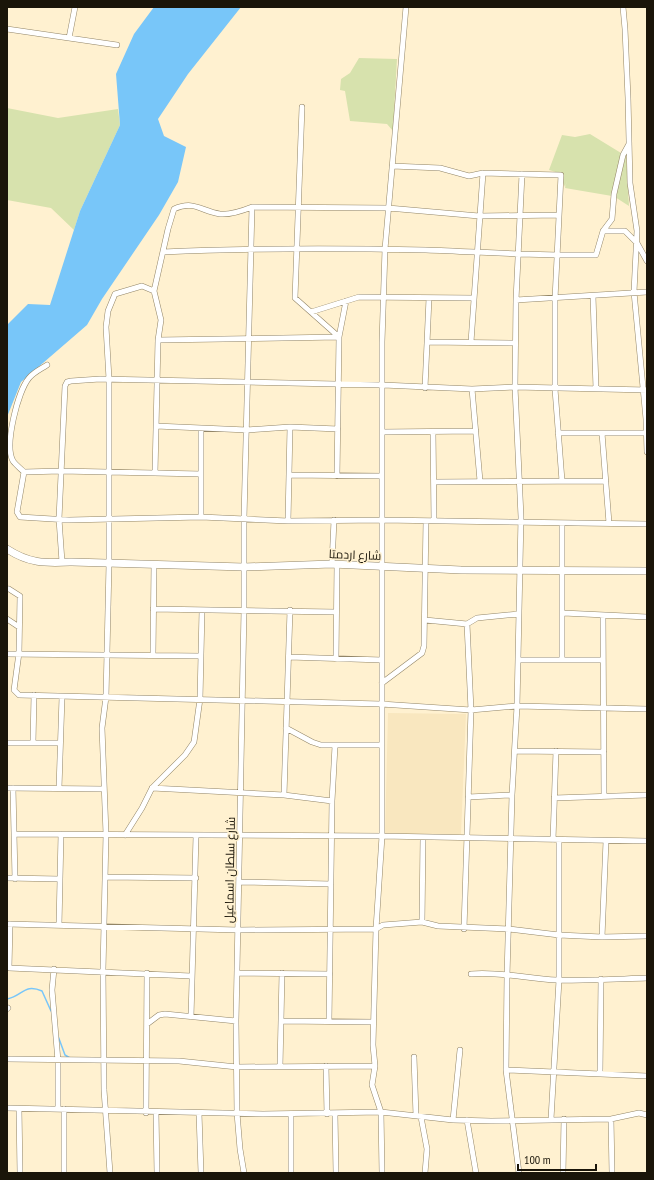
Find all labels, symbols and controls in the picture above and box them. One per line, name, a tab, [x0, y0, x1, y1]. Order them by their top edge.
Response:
street label: شارع اردمتا	[328, 546, 382, 564]
street label: شارع سلطان اسماعيل	[221, 817, 239, 923]
scale bar	[518, 1146, 596, 1172]
text: 100 m	[524, 1152, 551, 1167]

